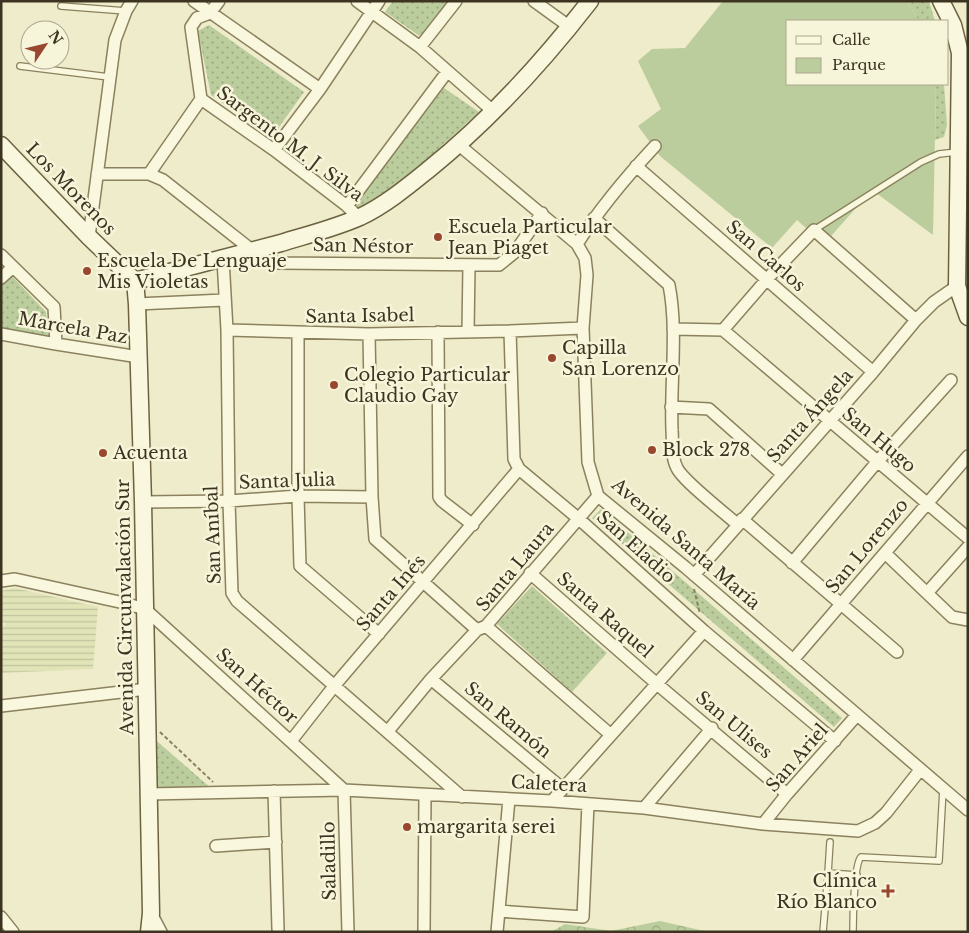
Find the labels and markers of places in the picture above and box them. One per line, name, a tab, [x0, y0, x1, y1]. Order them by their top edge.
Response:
place label: Escuela Particular Jean Piaget	[446, 216, 612, 259]
marker: Escuela Particular Jean Piaget	[432, 231, 444, 243]
place label: Escuela De Lenguaje Mis Violetas	[97, 250, 287, 293]
marker: Escuela De Lenguaje Mis Violetas	[81, 265, 93, 277]
place label: Capilla San Lorenzo	[562, 337, 679, 380]
marker: Capilla San Lorenzo	[546, 352, 558, 364]
place label: Colegio Particular Claudio Gay	[344, 364, 510, 407]
marker: Colegio Particular Claudio Gay	[328, 379, 340, 391]
place label: Block 278	[662, 439, 750, 461]
place label: Acuenta	[112, 442, 188, 464]
marker: Block 278	[646, 444, 658, 456]
marker: Acuenta	[97, 447, 109, 459]
place label: margarita serei	[417, 816, 555, 838]
marker: margarita serei	[401, 821, 413, 833]
place label: Clínica Río Blanco	[776, 870, 877, 913]
marker: Clínica Río Blanco	[881, 884, 895, 898]

